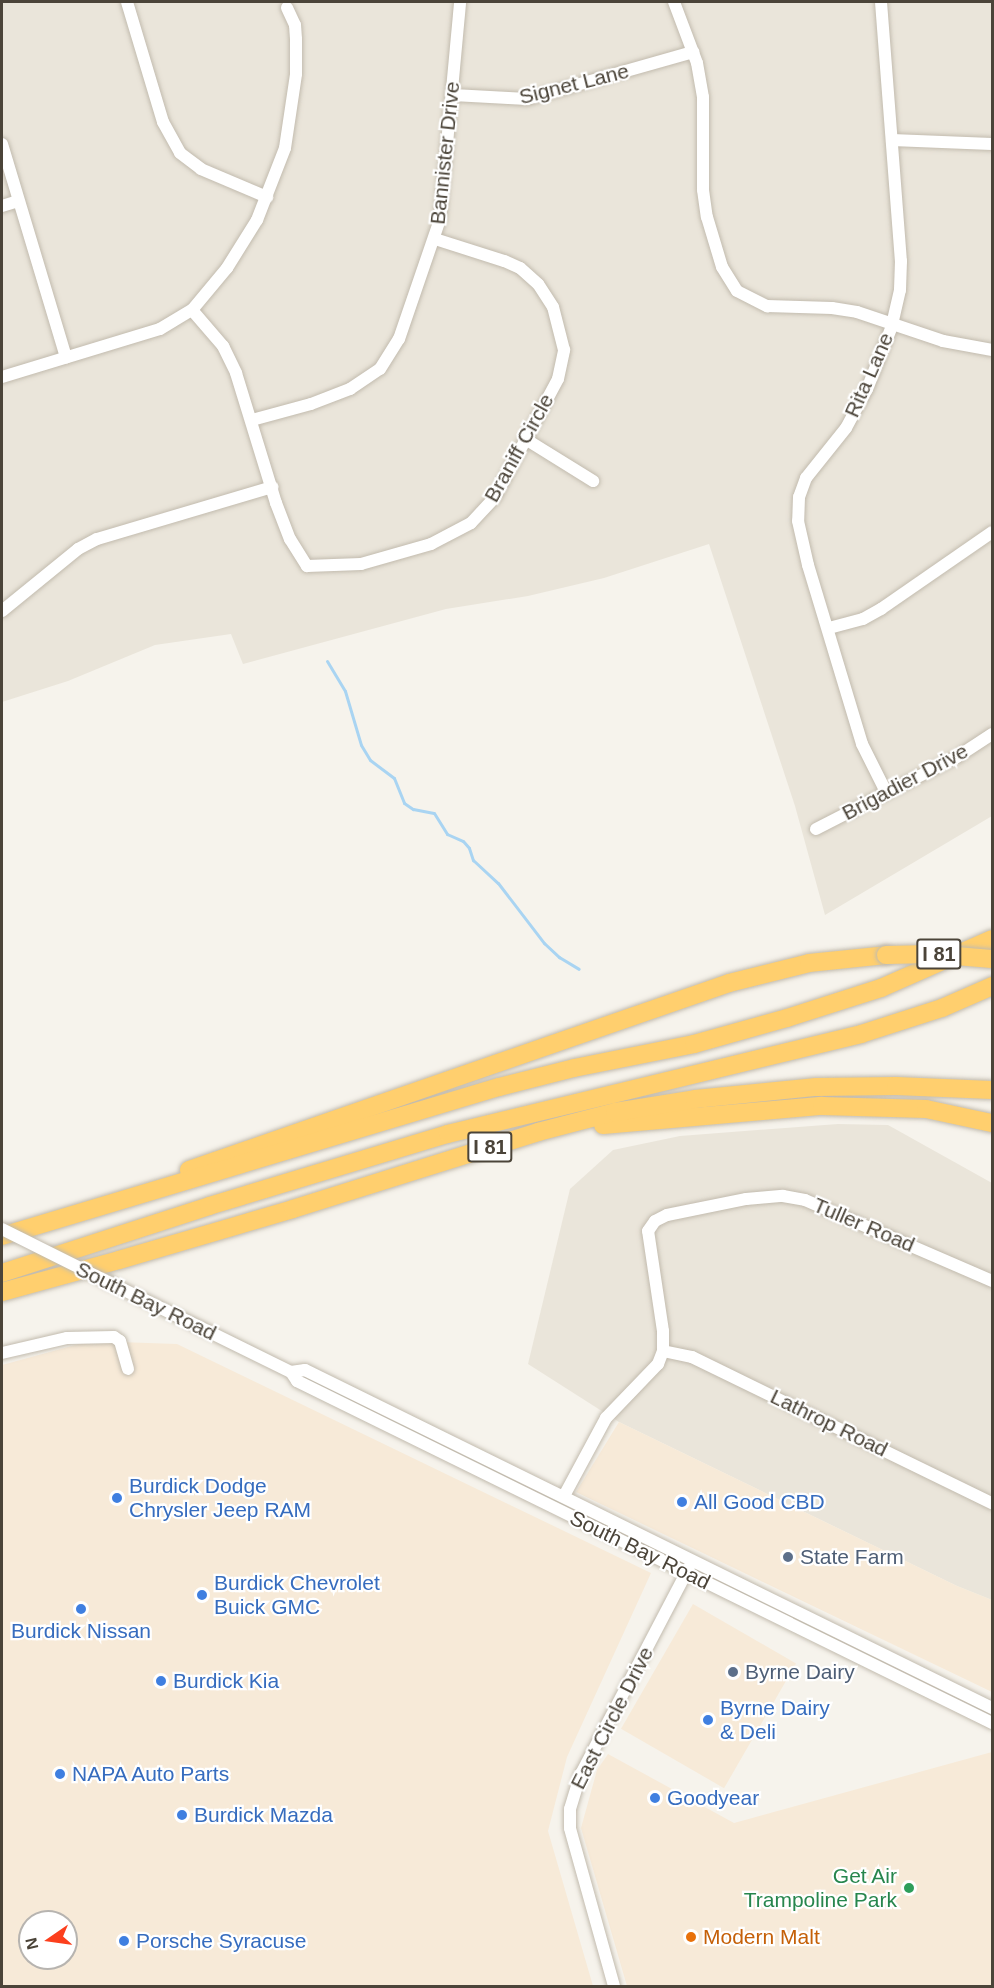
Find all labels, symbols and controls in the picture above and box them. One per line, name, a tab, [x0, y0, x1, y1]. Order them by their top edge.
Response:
street label: Signet Lane	[517, 58, 631, 110]
street label: Bannister Drive	[425, 80, 465, 226]
street label: Rita Lane	[839, 329, 899, 421]
street label: Braniff Circle	[479, 389, 559, 507]
street label: Brigadier Drive	[838, 738, 972, 826]
road number: I 81	[915, 937, 963, 971]
road number: I 81	[466, 1130, 514, 1164]
street label: Tuller Road	[809, 1192, 919, 1258]
street label: South Bay Road	[72, 1256, 220, 1346]
street label: Lathrop Road	[766, 1384, 892, 1462]
place label: Burdick Dodge Chrysler Jeep RAM	[129, 1473, 311, 1523]
place label: All Good CBD	[694, 1489, 825, 1515]
marker: Burdick Dodge Chrysler Jeep RAM	[110, 1491, 124, 1505]
marker: All Good CBD	[675, 1495, 689, 1509]
street label: South Bay Road	[566, 1505, 714, 1595]
place label: State Farm	[800, 1544, 904, 1570]
marker: State Farm	[781, 1550, 795, 1564]
place label: Burdick Chevrolet Buick GMC	[214, 1570, 380, 1620]
marker: Burdick Chevrolet Buick GMC	[195, 1588, 209, 1602]
marker: Burdick Nissan	[74, 1602, 88, 1616]
place label: Burdick Nissan	[11, 1618, 151, 1644]
street label: East Circle Drive	[565, 1643, 659, 1793]
place label: Byrne Dairy	[745, 1659, 855, 1685]
marker: Byrne Dairy	[726, 1665, 740, 1679]
place label: Burdick Kia	[173, 1668, 279, 1694]
marker: Burdick Kia	[154, 1674, 168, 1688]
place label: Byrne Dairy & Deli	[720, 1695, 830, 1745]
marker: Byrne Dairy & Deli	[701, 1713, 715, 1727]
place label: NAPA Auto Parts	[72, 1761, 232, 1787]
marker: NAPA Auto Parts	[53, 1767, 67, 1781]
place label: Goodyear	[667, 1785, 759, 1811]
marker: Goodyear	[648, 1791, 662, 1805]
place label: Burdick Mazda	[194, 1802, 333, 1828]
marker: Burdick Mazda	[175, 1808, 189, 1822]
place label: Get Air Trampoline Park	[744, 1863, 897, 1913]
marker: Get Air Trampoline Park	[902, 1881, 916, 1895]
north arrow	[18, 1910, 78, 1970]
place label: Modern Malt	[703, 1924, 820, 1950]
place label: Porsche Syracuse	[136, 1928, 306, 1954]
marker: Modern Malt	[684, 1930, 698, 1944]
marker: Porsche Syracuse	[117, 1934, 131, 1948]
text: N	[22, 1936, 42, 1951]

